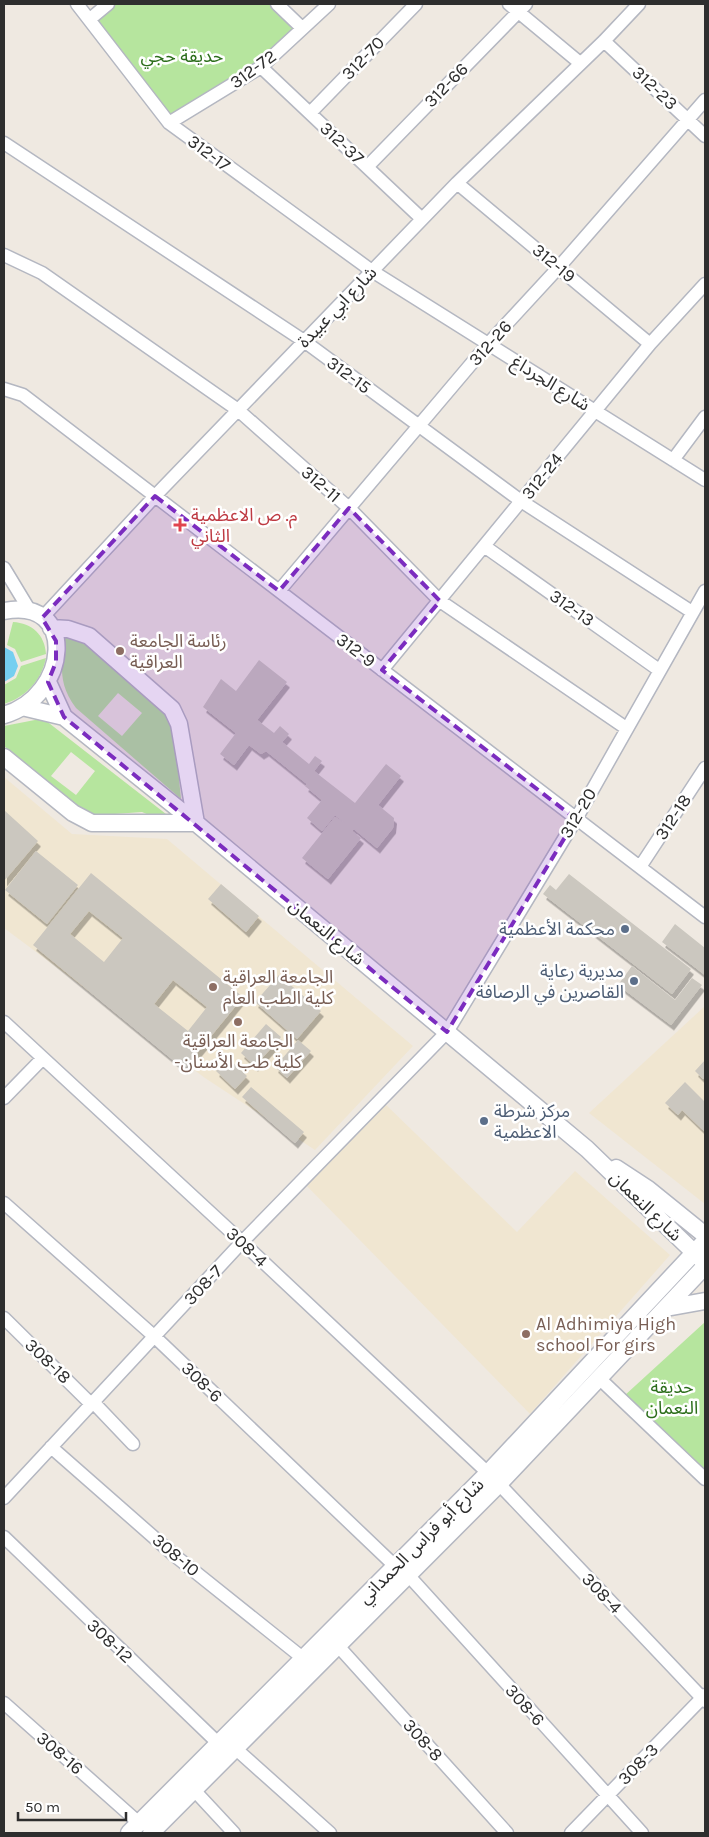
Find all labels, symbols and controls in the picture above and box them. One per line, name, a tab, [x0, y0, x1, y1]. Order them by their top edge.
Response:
street label: 312-70	[337, 32, 389, 84]
park label: حديقة حجي	[141, 45, 223, 69]
street label: 312-72	[225, 45, 281, 93]
street label: 312-66	[419, 58, 473, 112]
street label: 312-23	[628, 61, 682, 115]
street label: 312-37	[315, 117, 369, 169]
street label: 312-17	[183, 130, 235, 176]
street label: 312-19	[528, 239, 580, 287]
street label: شارع ابي عبيدة	[293, 262, 383, 354]
street label: 312-26	[464, 316, 516, 370]
street label: شارع الجرداغ	[506, 350, 594, 418]
street label: 312-15	[323, 352, 375, 398]
street label: 312-24	[517, 448, 567, 504]
street label: 312-11	[297, 461, 345, 507]
place label: م. ص الاعظمية الثاني	[191, 504, 297, 549]
marker: م. ص الاعظمية الثاني	[173, 518, 187, 532]
street label: 312-13	[545, 585, 599, 631]
street label: 312-9	[332, 628, 380, 672]
place label: رئاسة الجامعة العراقية	[130, 630, 227, 673]
marker: رئاسة الجامعة العراقية	[114, 645, 126, 657]
street label: 312-20	[555, 784, 601, 842]
street label: 312-18	[650, 790, 696, 844]
street label: شارع النعمان	[283, 894, 369, 972]
place label: محكمة الأعظمية	[499, 918, 615, 940]
marker: محكمة الأعظمية	[619, 923, 631, 935]
place label: مديرية رعاية القاصرين في الرصافة	[476, 960, 624, 1005]
place label: الجامعة العراقية كلية الطب العام	[223, 966, 334, 1012]
marker: مديرية رعاية القاصرين في الرصافة	[628, 975, 640, 987]
marker: الجامعة العراقية كلية الطب العام	[207, 981, 219, 993]
marker: الجامعة العراقية -كلية طب الأسنان	[232, 1016, 244, 1028]
place label: الجامعة العراقية -كلية طب الأسنان	[174, 1030, 302, 1073]
place label: مركز شرطة الاعظمية	[494, 1100, 570, 1143]
marker: مركز شرطة الاعظمية	[478, 1115, 490, 1127]
street label: شارع النعمان	[603, 1166, 687, 1248]
street label: 308-4	[222, 1222, 272, 1272]
street label: 308-7	[179, 1260, 227, 1310]
place label: Al Adhimiya High school For girs	[536, 1313, 676, 1356]
marker: Al Adhimiya High school For girs	[520, 1328, 532, 1340]
street label: 308-18	[20, 1334, 76, 1388]
street label: 308-6	[177, 1357, 227, 1407]
park label: حديقة النعمان	[646, 1376, 698, 1419]
street label: شارع أبو فراس الحمداني	[353, 1473, 491, 1611]
street label: 308-10	[148, 1529, 204, 1581]
street label: 308-4	[577, 1568, 627, 1618]
street label: 308-12	[82, 1614, 138, 1668]
street label: 308-6	[500, 1679, 550, 1731]
street label: 308-8	[398, 1714, 448, 1766]
street label: 308-16	[32, 1727, 88, 1779]
street label: 308-3	[613, 1739, 663, 1789]
scale bar	[18, 1790, 125, 1822]
text: 50 m	[25, 1798, 60, 1816]

